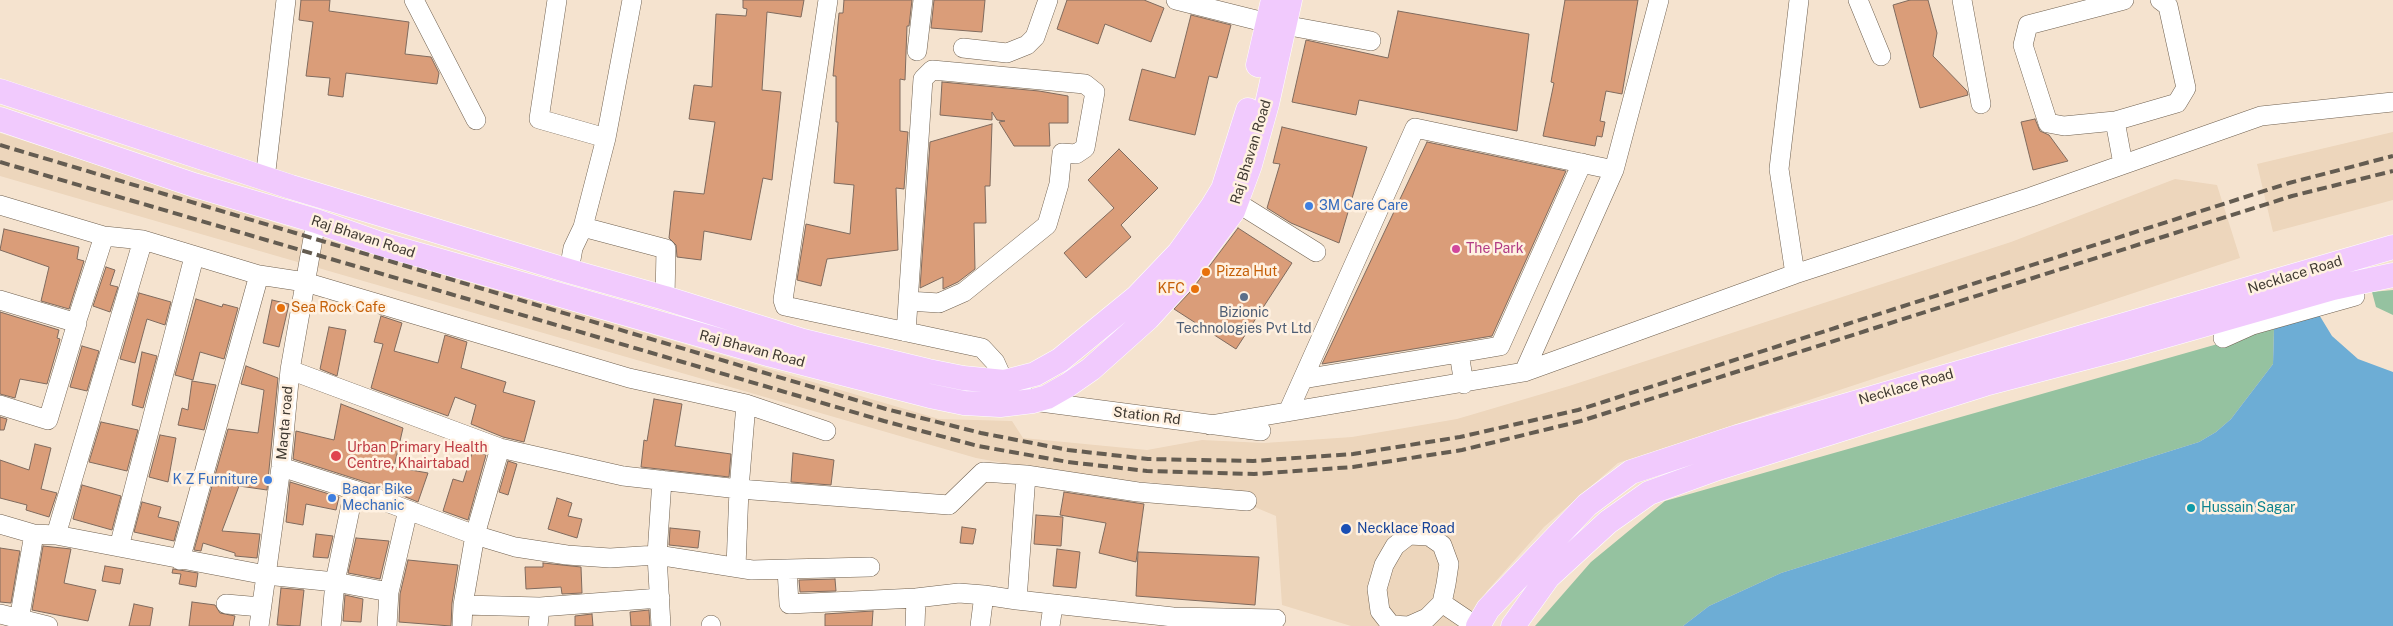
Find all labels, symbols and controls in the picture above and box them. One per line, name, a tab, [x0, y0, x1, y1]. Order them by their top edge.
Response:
street label: Raj Bhavan Road	[1227, 98, 1275, 206]
place label: 3M Care Care	[1319, 198, 1408, 214]
marker: 3M Care Care	[1303, 200, 1315, 212]
street label: Raj Bhavan Road	[309, 212, 417, 262]
place label: The Park	[1466, 241, 1524, 257]
marker: The Park	[1450, 243, 1462, 255]
street label: Necklace Road	[2246, 253, 2344, 297]
place label: Pizza Hut	[1216, 264, 1277, 280]
marker: Pizza Hut	[1200, 266, 1212, 278]
place label: KFC	[1157, 281, 1185, 297]
marker: KFC	[1189, 283, 1201, 295]
marker: Bizionic Technologies Pvt Ltd	[1238, 291, 1250, 303]
place label: Sea Rock Cafe	[291, 300, 386, 316]
marker: Sea Rock Cafe	[275, 302, 287, 314]
place label: Bizionic Technologies Pvt Ltd	[1176, 305, 1312, 338]
street label: Raj Bhavan Road	[697, 327, 807, 371]
street label: Necklace Road	[1857, 365, 1955, 409]
street label: Maqta road	[273, 385, 297, 461]
street label: Station Rd	[1112, 404, 1182, 428]
place label: Urban Primary Health Centre, Khairtabad	[347, 440, 488, 472]
marker: Urban Primary Health Centre, Khairtabad	[329, 449, 343, 463]
place label: K Z Furniture	[172, 472, 258, 488]
marker: K Z Furniture	[262, 474, 274, 486]
place label: Baqar Bike Mechanic	[342, 482, 412, 514]
marker: Baqar Bike Mechanic	[326, 492, 338, 504]
place label: Hussain Sagar	[2201, 500, 2296, 516]
marker: Hussain Sagar	[2185, 502, 2197, 514]
place label: Necklace Road	[1357, 521, 1455, 537]
marker: Necklace Road	[1339, 522, 1353, 536]

